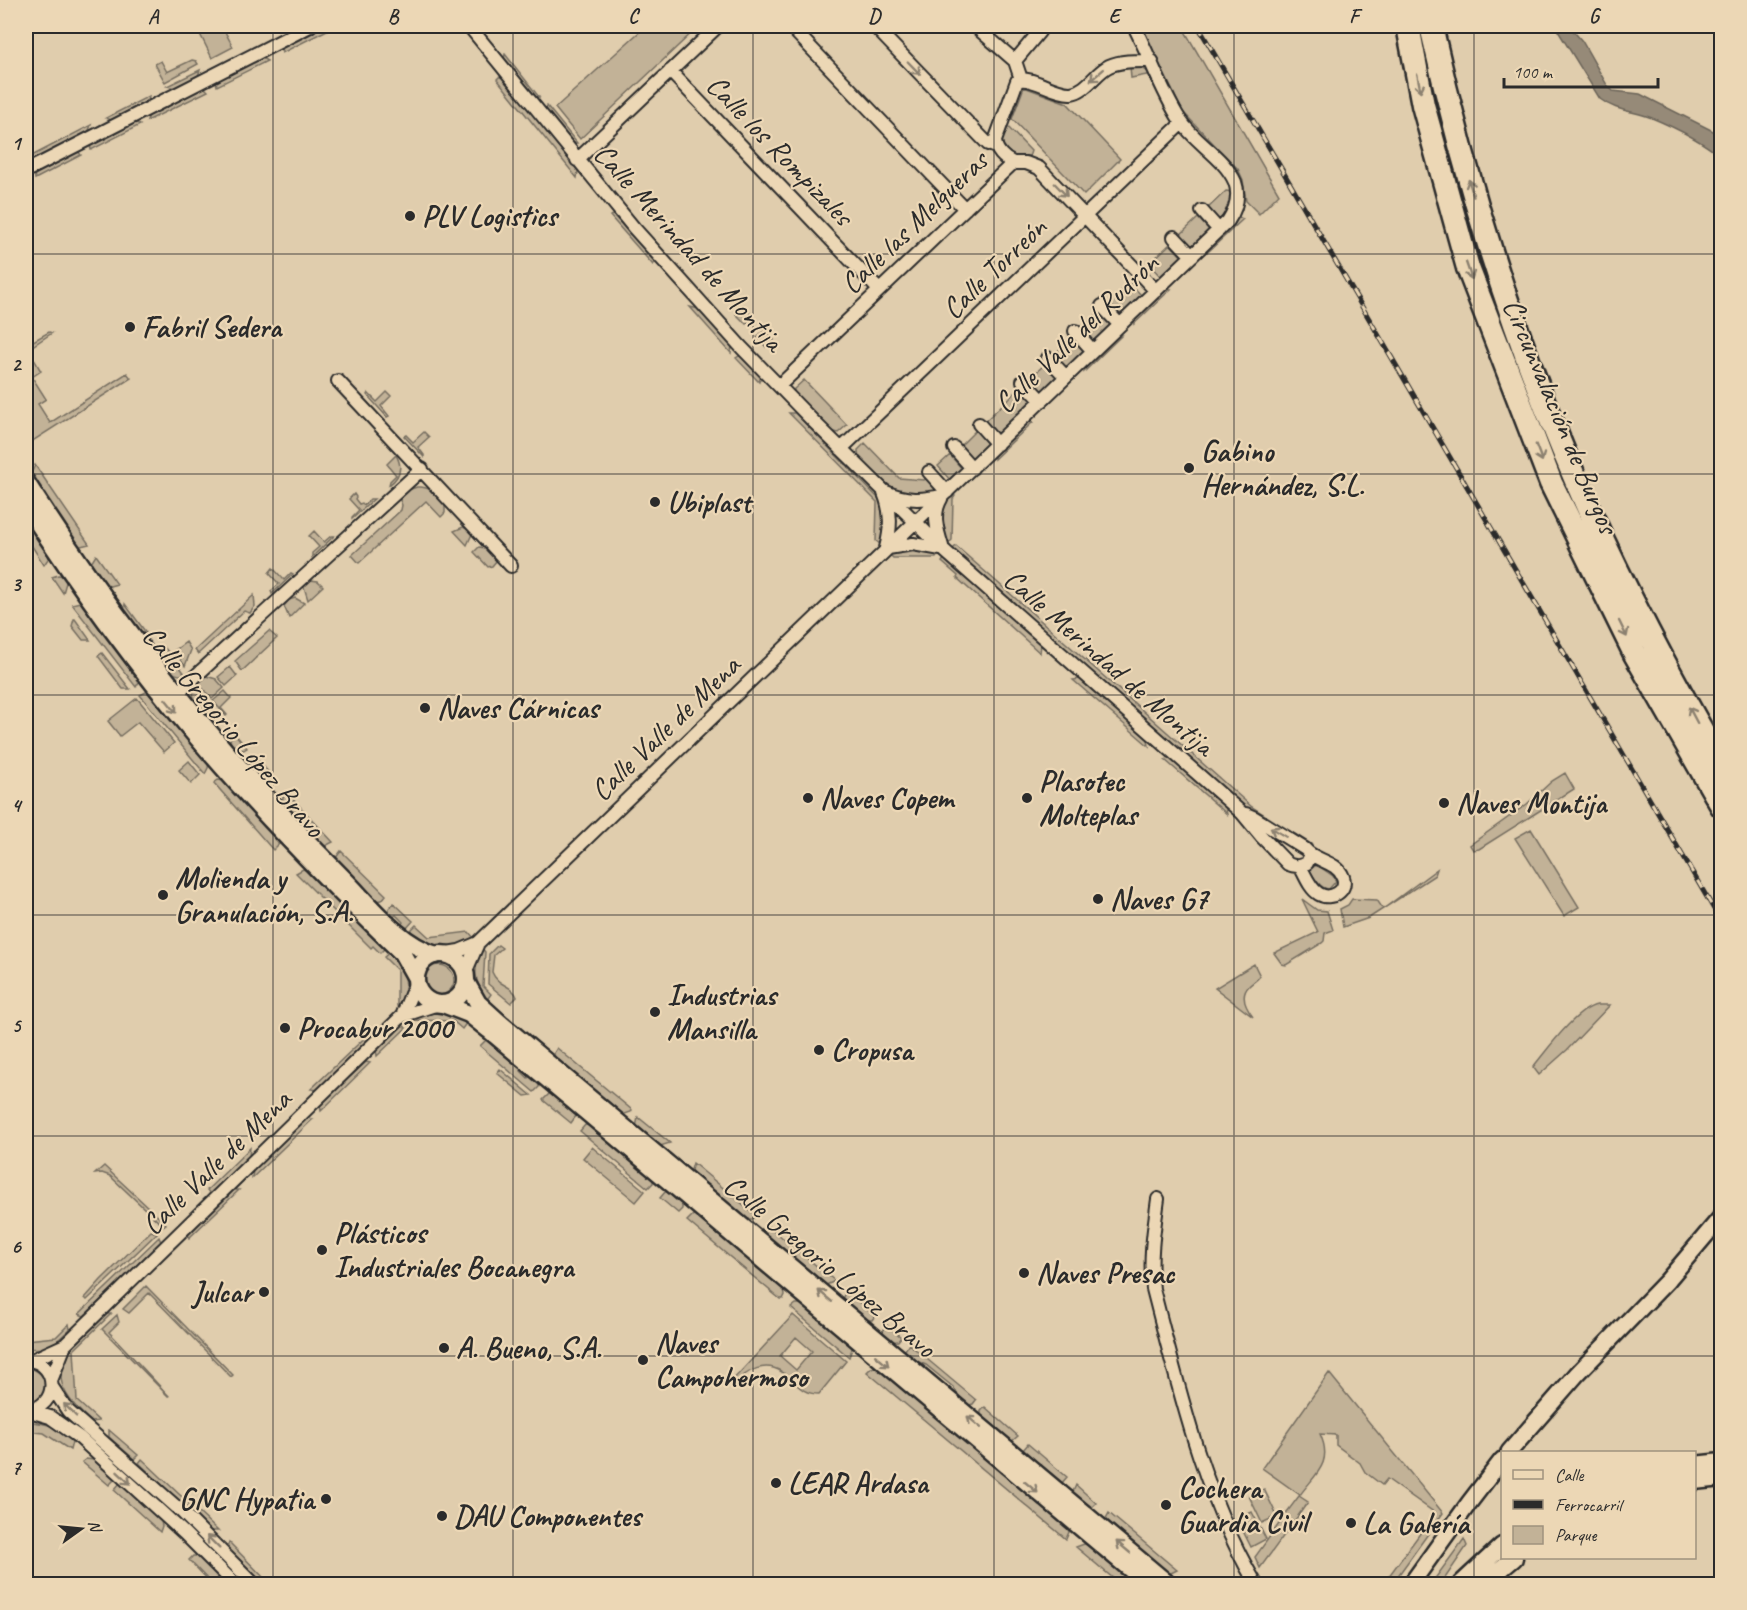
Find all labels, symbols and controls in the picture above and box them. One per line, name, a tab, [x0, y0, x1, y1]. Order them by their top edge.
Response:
text: A	[148, 4, 160, 29]
text: B	[388, 4, 400, 29]
text: C	[628, 4, 640, 29]
text: D	[868, 4, 882, 29]
text: E	[1109, 4, 1123, 29]
text: F	[1349, 4, 1363, 29]
text: G	[1589, 4, 1602, 29]
scale bar	[1504, 51, 1658, 89]
one-way arrow	[907, 60, 922, 75]
text: 100 m	[1513, 61, 1554, 83]
street label: Calle los Rompizales	[698, 66, 864, 236]
one-way arrow	[1090, 68, 1105, 82]
one-way arrow	[1413, 73, 1424, 92]
text: 1	[12, 131, 23, 156]
street label: Calle Merindad de Montija	[586, 135, 794, 361]
street label: Calle las Melgueras	[832, 140, 998, 302]
one-way arrow	[1465, 179, 1477, 198]
one-way arrow	[1053, 183, 1068, 198]
place label: PLV Logistics	[422, 197, 560, 235]
street label: Calle Torreón	[934, 208, 1056, 327]
marker: PLV Logistics	[403, 209, 417, 223]
street label: Calle Valle del Rudrón	[986, 244, 1167, 421]
one-way arrow	[1465, 261, 1476, 280]
street label: Circunvalación de Burgos	[1494, 293, 1629, 542]
place label: Fabril Sedera	[142, 308, 284, 346]
marker: Fabril Sedera	[123, 320, 137, 334]
text: 2	[12, 352, 23, 377]
place label: Gabino Hernández, S.L.	[1201, 432, 1365, 504]
one-way arrow	[1535, 443, 1546, 462]
marker: Gabino Hernández, S.L.	[1182, 461, 1196, 475]
place label: Ubiplast	[667, 483, 754, 521]
marker: Ubiplast	[648, 495, 662, 509]
street label: Calle Merindad de Montija	[996, 560, 1224, 766]
text: 3	[12, 572, 23, 597]
street label: Calle Gregorio López Bravo	[134, 617, 335, 846]
one-way arrow	[1617, 620, 1629, 638]
street label: Calle Valle de Mena	[582, 646, 749, 809]
place label: Naves Cárnicas	[437, 689, 602, 727]
one-way arrow	[164, 697, 177, 713]
marker: Naves Cárnicas	[418, 701, 432, 715]
one-way arrow	[1687, 707, 1698, 725]
place label: Plasotec Molteplas	[1039, 762, 1140, 834]
place label: Naves Copem	[820, 779, 956, 817]
place label: Naves Montija	[1456, 784, 1609, 822]
marker: Naves Copem	[801, 791, 815, 805]
marker: Plasotec Molteplas	[1020, 791, 1034, 805]
text: 4	[12, 793, 24, 818]
marker: Naves Montija	[1437, 796, 1451, 810]
one-way arrow	[1270, 825, 1287, 837]
place label: Molienda y Granulación, S.A.	[175, 859, 354, 931]
place label: Naves G7	[1110, 880, 1211, 918]
marker: Molienda y Granulación, S.A.	[156, 888, 170, 902]
marker: Naves G7	[1091, 892, 1105, 906]
place label: Industrias Mansilla	[667, 976, 780, 1048]
marker: Industrias Mansilla	[648, 1005, 662, 1019]
place label: Procabur 2000	[297, 1009, 456, 1047]
text: 5	[12, 1013, 23, 1038]
marker: Procabur 2000	[278, 1021, 292, 1035]
place label: Cropusa	[831, 1031, 915, 1069]
marker: Cropusa	[812, 1043, 826, 1057]
street label: Calle Valle de Mena	[133, 1080, 300, 1243]
street label: Calle Gregorio López Bravo	[716, 1166, 945, 1367]
place label: Plásticos Industriales Bocanegra	[334, 1214, 576, 1286]
text: 6	[11, 1234, 22, 1259]
marker: Plásticos Industriales Bocanegra	[315, 1243, 329, 1257]
place label: Naves Presac	[1036, 1254, 1176, 1292]
marker: Naves Presac	[1017, 1266, 1031, 1280]
place label: Julcar	[191, 1273, 255, 1311]
marker: Julcar	[257, 1285, 271, 1299]
one-way arrow	[817, 1289, 833, 1302]
place label: Naves Campohermoso	[655, 1324, 810, 1396]
place label: A. Bueno, S.A.	[456, 1329, 602, 1367]
marker: A. Bueno, S.A.	[437, 1341, 451, 1355]
marker: Naves Campohermoso	[636, 1353, 650, 1367]
one-way arrow	[874, 1354, 889, 1368]
one-way arrow	[62, 1403, 77, 1418]
one-way arrow	[966, 1415, 982, 1428]
legend	[1501, 1451, 1696, 1559]
text: 7	[12, 1455, 23, 1480]
place label: LEAR Ardasa	[788, 1464, 930, 1502]
text: Calle	[1555, 1464, 1584, 1486]
place label: Cochera Guardia Civil	[1178, 1469, 1313, 1541]
one-way arrow	[116, 1471, 131, 1485]
marker: LEAR Ardasa	[769, 1476, 783, 1490]
place label: GNC Hypatia	[179, 1480, 316, 1518]
one-way arrow	[1023, 1480, 1039, 1493]
marker: GNC Hypatia	[319, 1492, 333, 1506]
text: Ferrocarril	[1555, 1494, 1624, 1516]
place label: DAU Componentes	[454, 1497, 644, 1535]
marker: Cochera Guardia Civil	[1159, 1498, 1173, 1512]
north arrow	[51, 1499, 111, 1559]
place label: La Galería	[1363, 1504, 1472, 1542]
marker: DAU Componentes	[435, 1509, 449, 1523]
marker: La Galería	[1344, 1516, 1358, 1530]
text: N	[84, 1518, 106, 1536]
text: Parque	[1555, 1524, 1597, 1546]
one-way arrow	[206, 1535, 221, 1550]
one-way arrow	[1116, 1540, 1131, 1554]

